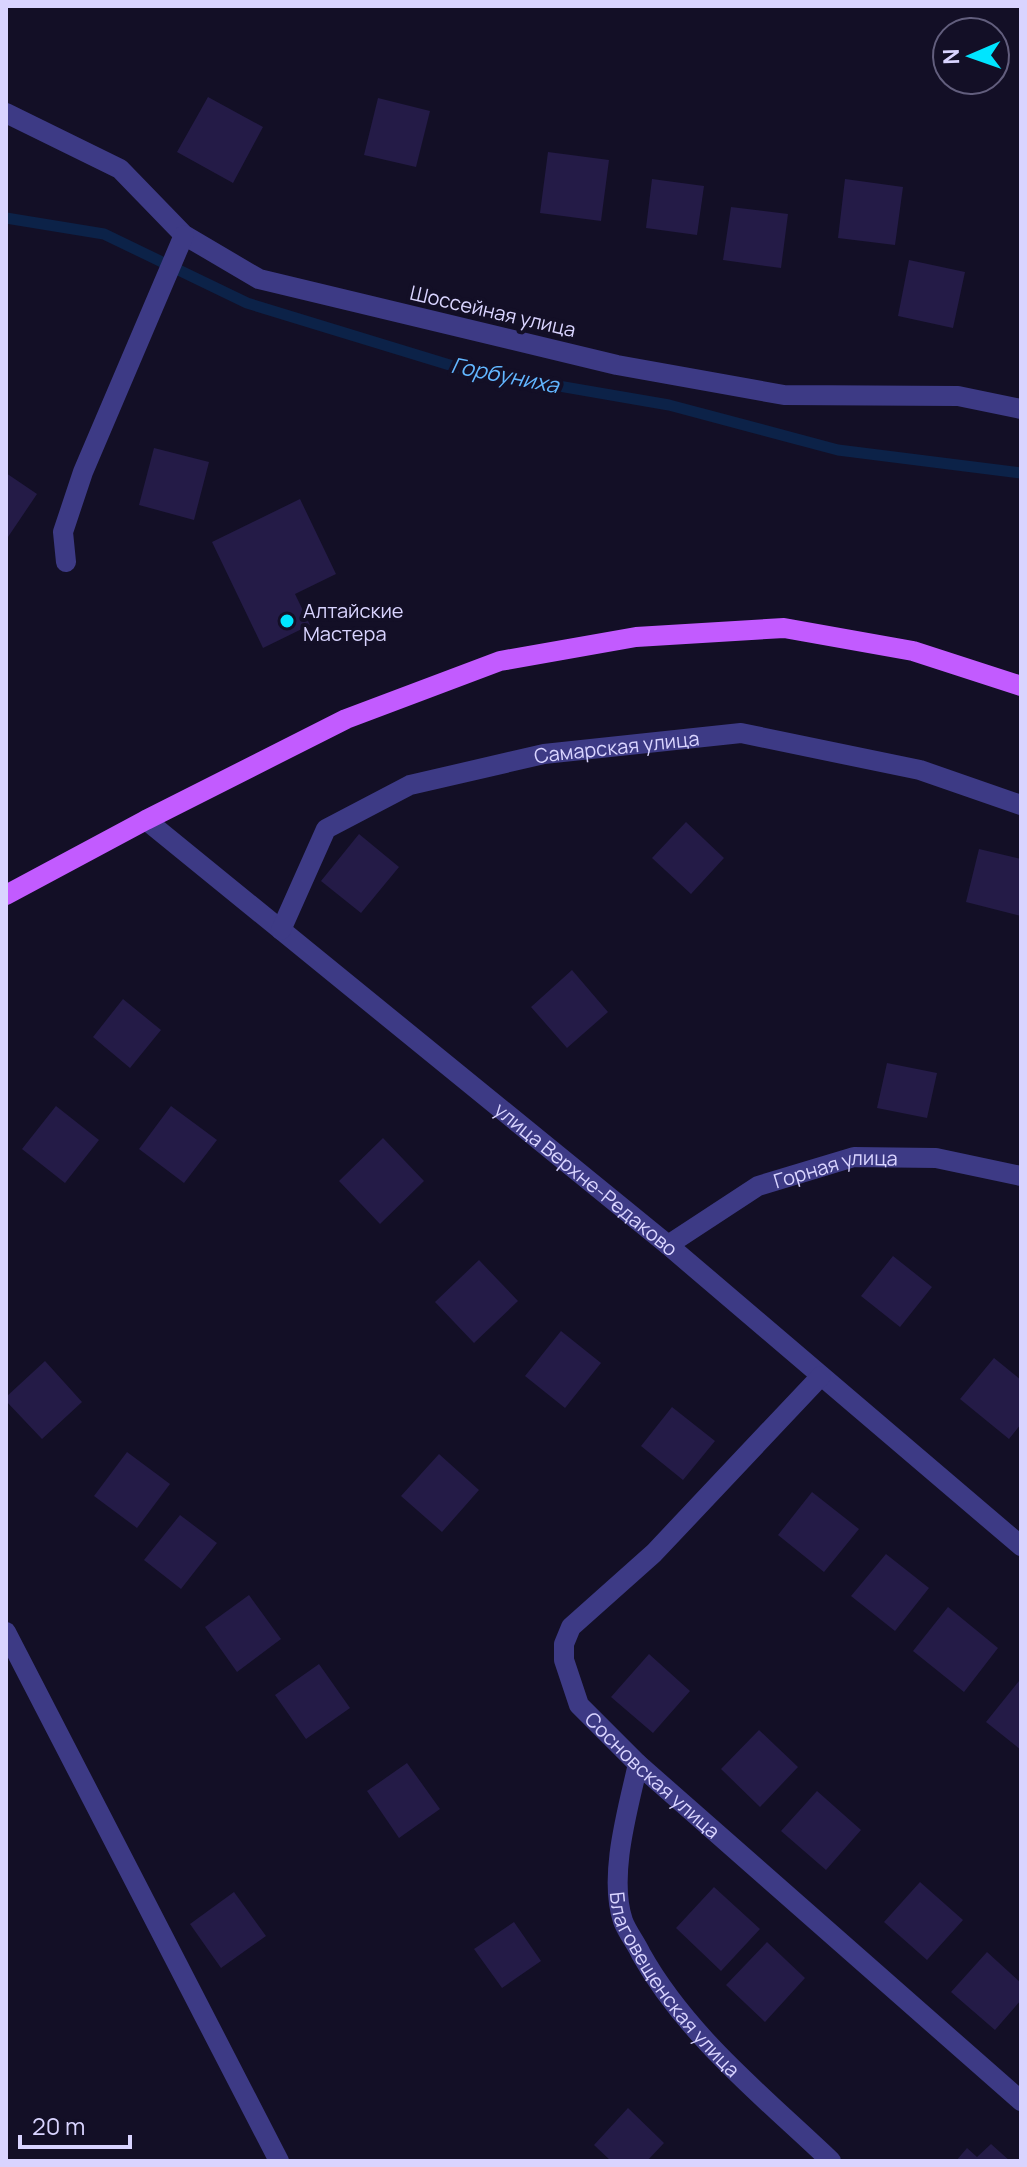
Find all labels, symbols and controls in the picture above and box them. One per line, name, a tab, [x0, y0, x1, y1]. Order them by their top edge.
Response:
north arrow	[931, 16, 1011, 96]
text: N	[936, 48, 966, 65]
street label: Шоссейная улица	[407, 279, 579, 343]
water label: Горбуниха	[449, 350, 563, 400]
place label: Алтайские Мастера	[303, 597, 403, 647]
marker: Алтайские Мастера	[278, 612, 296, 630]
street label: Самарская улица	[531, 724, 701, 769]
street label: улица Верхне-Редаково	[489, 1096, 684, 1262]
street label: Горная улица	[770, 1143, 898, 1194]
street label: Сосновская улица	[579, 1705, 726, 1844]
street label: Благовещенская улица	[604, 1890, 746, 2083]
scale bar	[20, 2099, 130, 2149]
text: 20 m	[32, 2109, 85, 2142]

